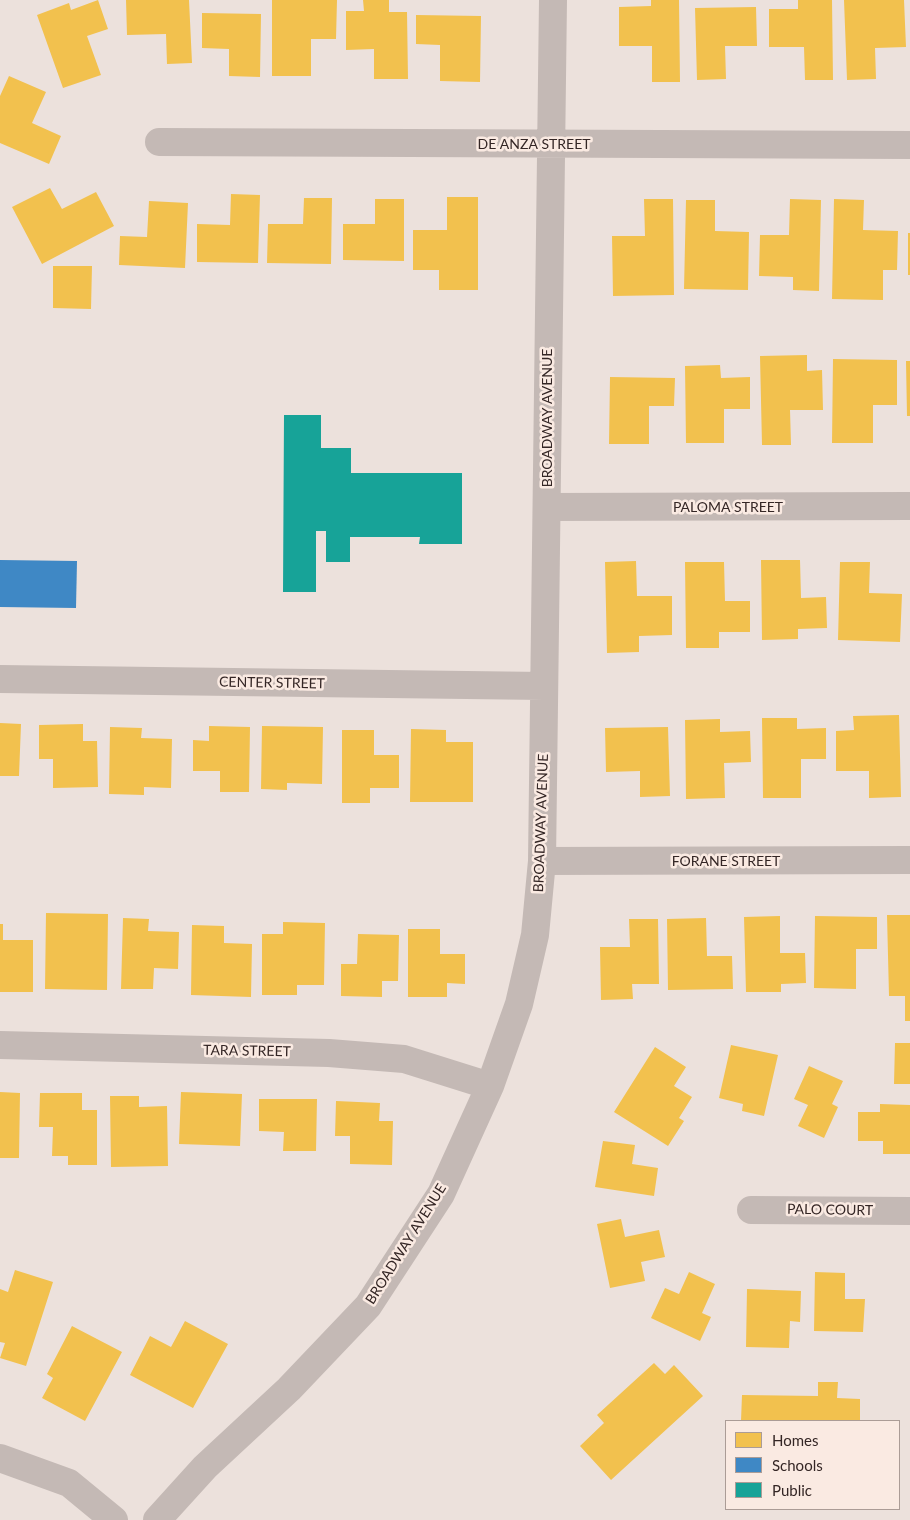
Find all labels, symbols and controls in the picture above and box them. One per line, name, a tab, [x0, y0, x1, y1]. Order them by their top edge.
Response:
street label: DE ANZA STREET	[477, 136, 591, 152]
street label: BROADWAY AVENUE	[539, 349, 555, 487]
street label: PALOMA STREET	[673, 499, 783, 515]
street label: CENTER STREET	[219, 674, 325, 692]
street label: BROADWAY AVENUE	[530, 753, 552, 893]
street label: FORANE STREET	[672, 853, 780, 869]
street label: TARA STREET	[203, 1042, 291, 1060]
street label: BROADWAY AVENUE	[362, 1181, 450, 1307]
street label: PALO COURT	[787, 1201, 873, 1219]
legend	[725, 1420, 900, 1510]
text: Homes	[772, 1431, 818, 1449]
text: Schools	[772, 1456, 823, 1474]
text: Public	[772, 1481, 812, 1499]

